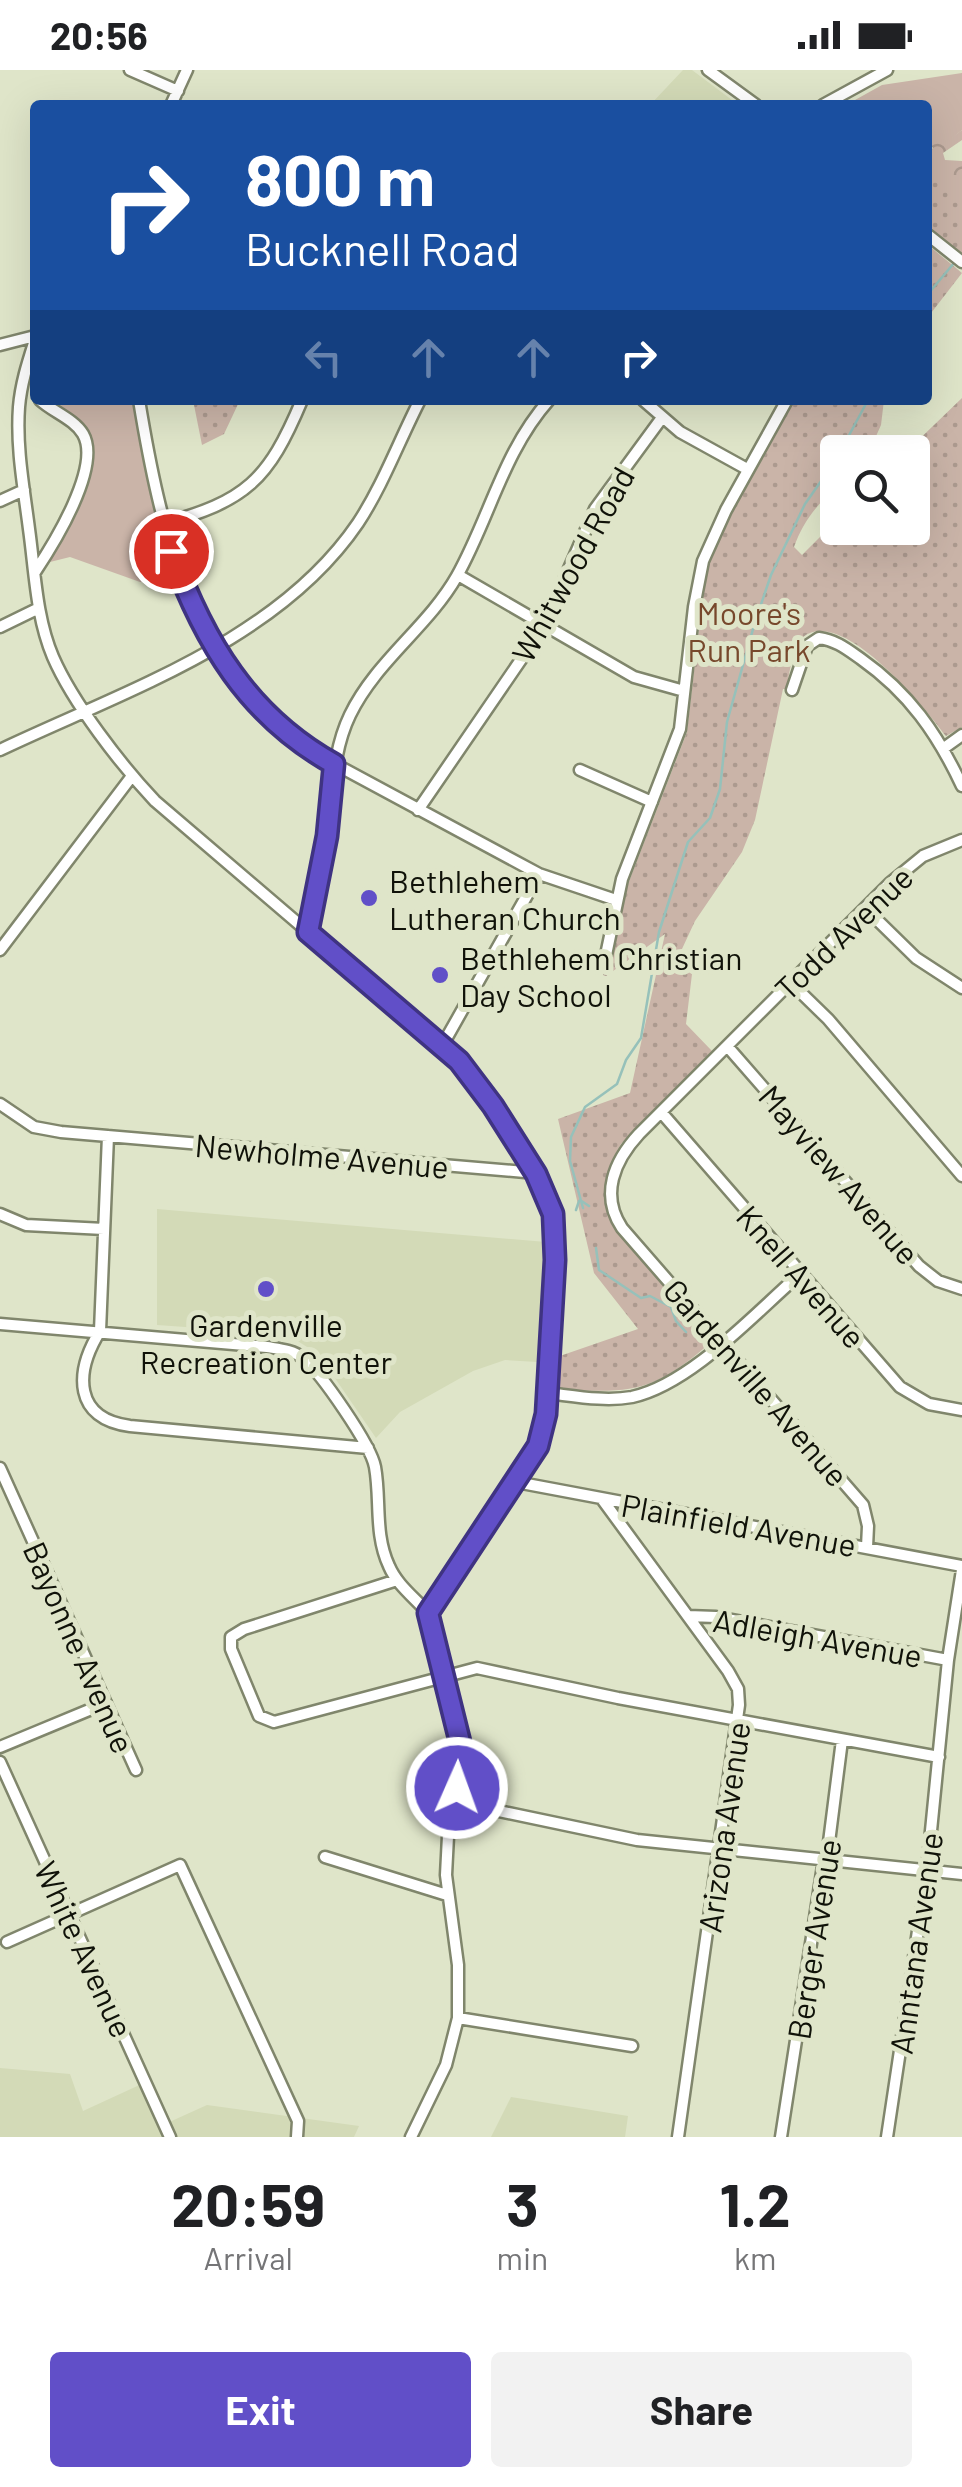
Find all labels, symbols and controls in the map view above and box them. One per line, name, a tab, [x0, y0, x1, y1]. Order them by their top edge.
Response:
text: 20:56	[50, 12, 148, 58]
text: 800 m	[245, 136, 435, 220]
icon: right	[80, 140, 210, 270]
text: Bucknell Road	[245, 221, 520, 275]
icon: left	[296, 330, 351, 385]
icon: ahead	[401, 330, 456, 385]
icon: ahead	[506, 330, 561, 385]
icon: right	[611, 330, 666, 385]
map controls	[820, 435, 930, 545]
button: search	[820, 435, 930, 545]
street label: Whitwood Road	[503, 460, 641, 668]
pin	[129, 509, 214, 594]
icon: arrive	[144, 524, 199, 579]
park label: Moore's Run Park	[687, 593, 811, 668]
street label: Todd Avenue	[766, 857, 920, 1007]
place label: Bethlehem Lutheran Church	[389, 861, 621, 936]
marker: Bethlehem Lutheran Church	[358, 887, 380, 909]
place label: Bethlehem Christian Day School	[460, 938, 742, 1013]
marker: Bethlehem Christian Day School	[429, 964, 451, 986]
street label: Mayview Avenue	[752, 1077, 928, 1271]
street label: Newholme Avenue	[194, 1125, 450, 1185]
street label: Knell Avenue	[730, 1197, 874, 1355]
street label: Gardenville Avenue	[657, 1271, 857, 1493]
marker: Gardenville Recreation Center	[255, 1278, 277, 1300]
place label: Gardenville Recreation Center	[140, 1305, 392, 1380]
street label: Plainfield Avenue	[619, 1485, 859, 1563]
street label: Bayonne Avenue	[16, 1536, 144, 1758]
street label: Adleigh Avenue	[711, 1600, 925, 1674]
street label: Arizona Avenue	[689, 1719, 757, 1935]
position arrow	[405, 1736, 509, 1840]
street label: Anntana Avenue	[881, 1830, 949, 2056]
street label: Berger Avenue	[778, 1836, 848, 2042]
street label: White Avenue	[28, 1855, 142, 2043]
text: 20:59	[171, 2167, 325, 2239]
text: 3	[506, 2167, 539, 2239]
text: 1.2	[720, 2167, 791, 2239]
text: Arrival	[203, 2238, 293, 2276]
text: min	[496, 2238, 548, 2276]
text: km	[734, 2238, 776, 2276]
button: Exit	[50, 2352, 471, 2467]
button: Share	[491, 2352, 912, 2467]

